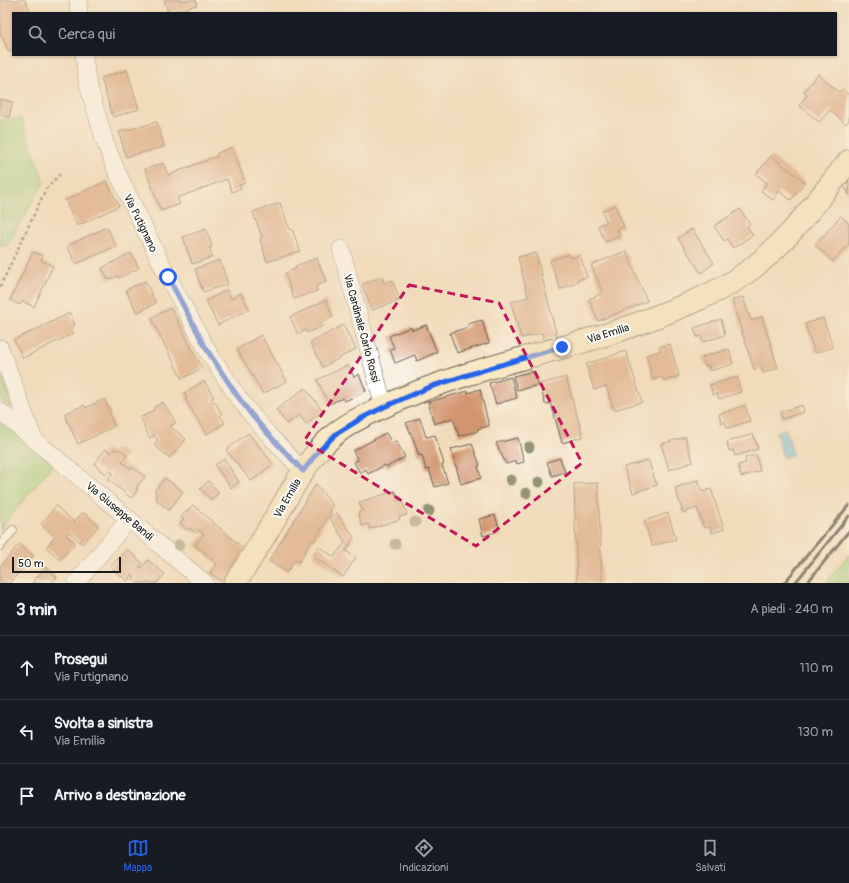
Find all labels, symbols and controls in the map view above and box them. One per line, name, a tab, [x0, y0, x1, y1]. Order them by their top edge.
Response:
search box	[12, 12, 837, 56]
icon: search	[26, 23, 48, 45]
text: Cerca qui	[58, 25, 115, 44]
street label: Via Putignano	[121, 192, 160, 254]
route start	[159, 268, 177, 286]
street label: Via Cardinale Carlo Rossi	[341, 273, 382, 384]
street label: Via Emilia	[586, 321, 631, 346]
route end	[553, 338, 571, 356]
street label: Via Emilia	[271, 476, 304, 520]
street label: Via Giuseppe Bandi	[83, 479, 156, 543]
scale bar	[12, 555, 121, 574]
text: 50 m	[18, 557, 44, 570]
text: 3 min	[16, 599, 57, 620]
text: A piedi · 240 m	[750, 601, 833, 617]
text: Prosegui	[54, 650, 107, 669]
icon: ahead	[16, 657, 38, 679]
text: 110 m	[800, 660, 833, 676]
text: Via Putignano	[54, 669, 128, 685]
text: Svolta a sinistra	[54, 714, 153, 733]
icon: left	[16, 721, 38, 743]
text: 130 m	[797, 724, 833, 740]
text: Via Emilia	[54, 733, 105, 749]
icon: arrive	[16, 785, 38, 807]
text: Arrivo a destinazione	[54, 786, 186, 805]
tab: Mappa	[124, 837, 152, 874]
tab: Indicazioni	[399, 837, 448, 874]
tab: Salvati	[695, 837, 725, 874]

